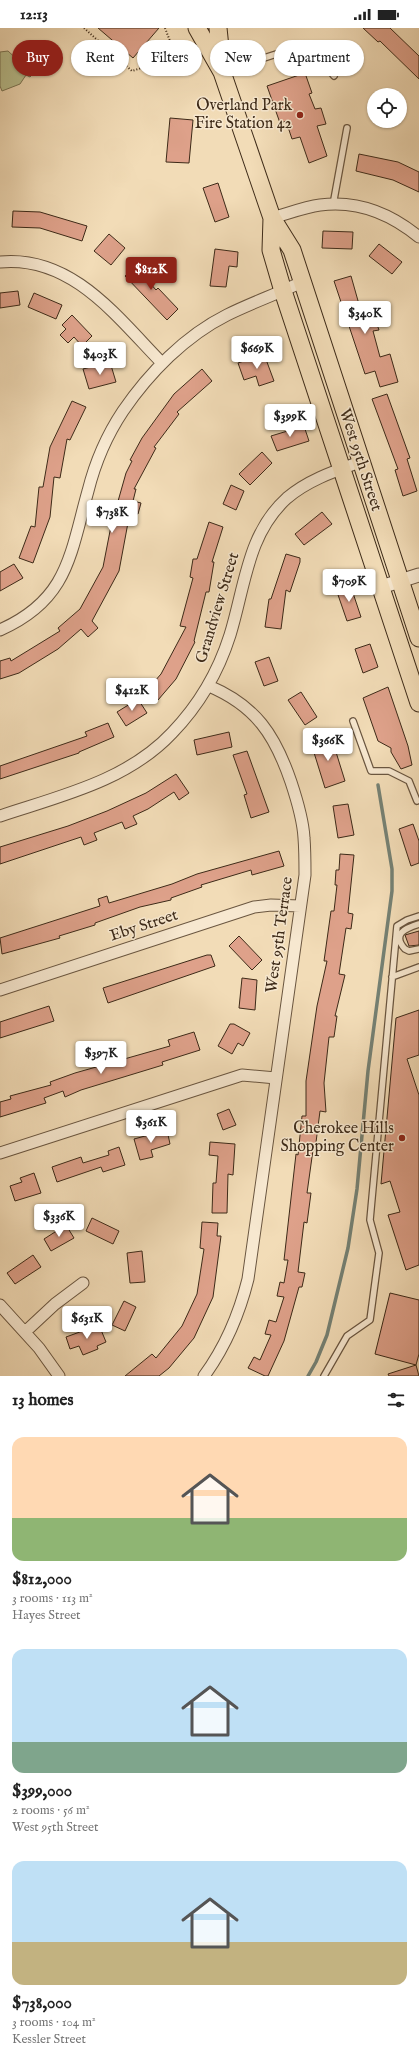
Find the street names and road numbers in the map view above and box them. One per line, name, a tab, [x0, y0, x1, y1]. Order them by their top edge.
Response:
street label: West 95th Street	[334, 406, 386, 514]
street label: Grandview Street	[192, 550, 245, 666]
street label: West 95th Terrace	[262, 876, 298, 994]
street label: Eby Street	[107, 905, 181, 946]

